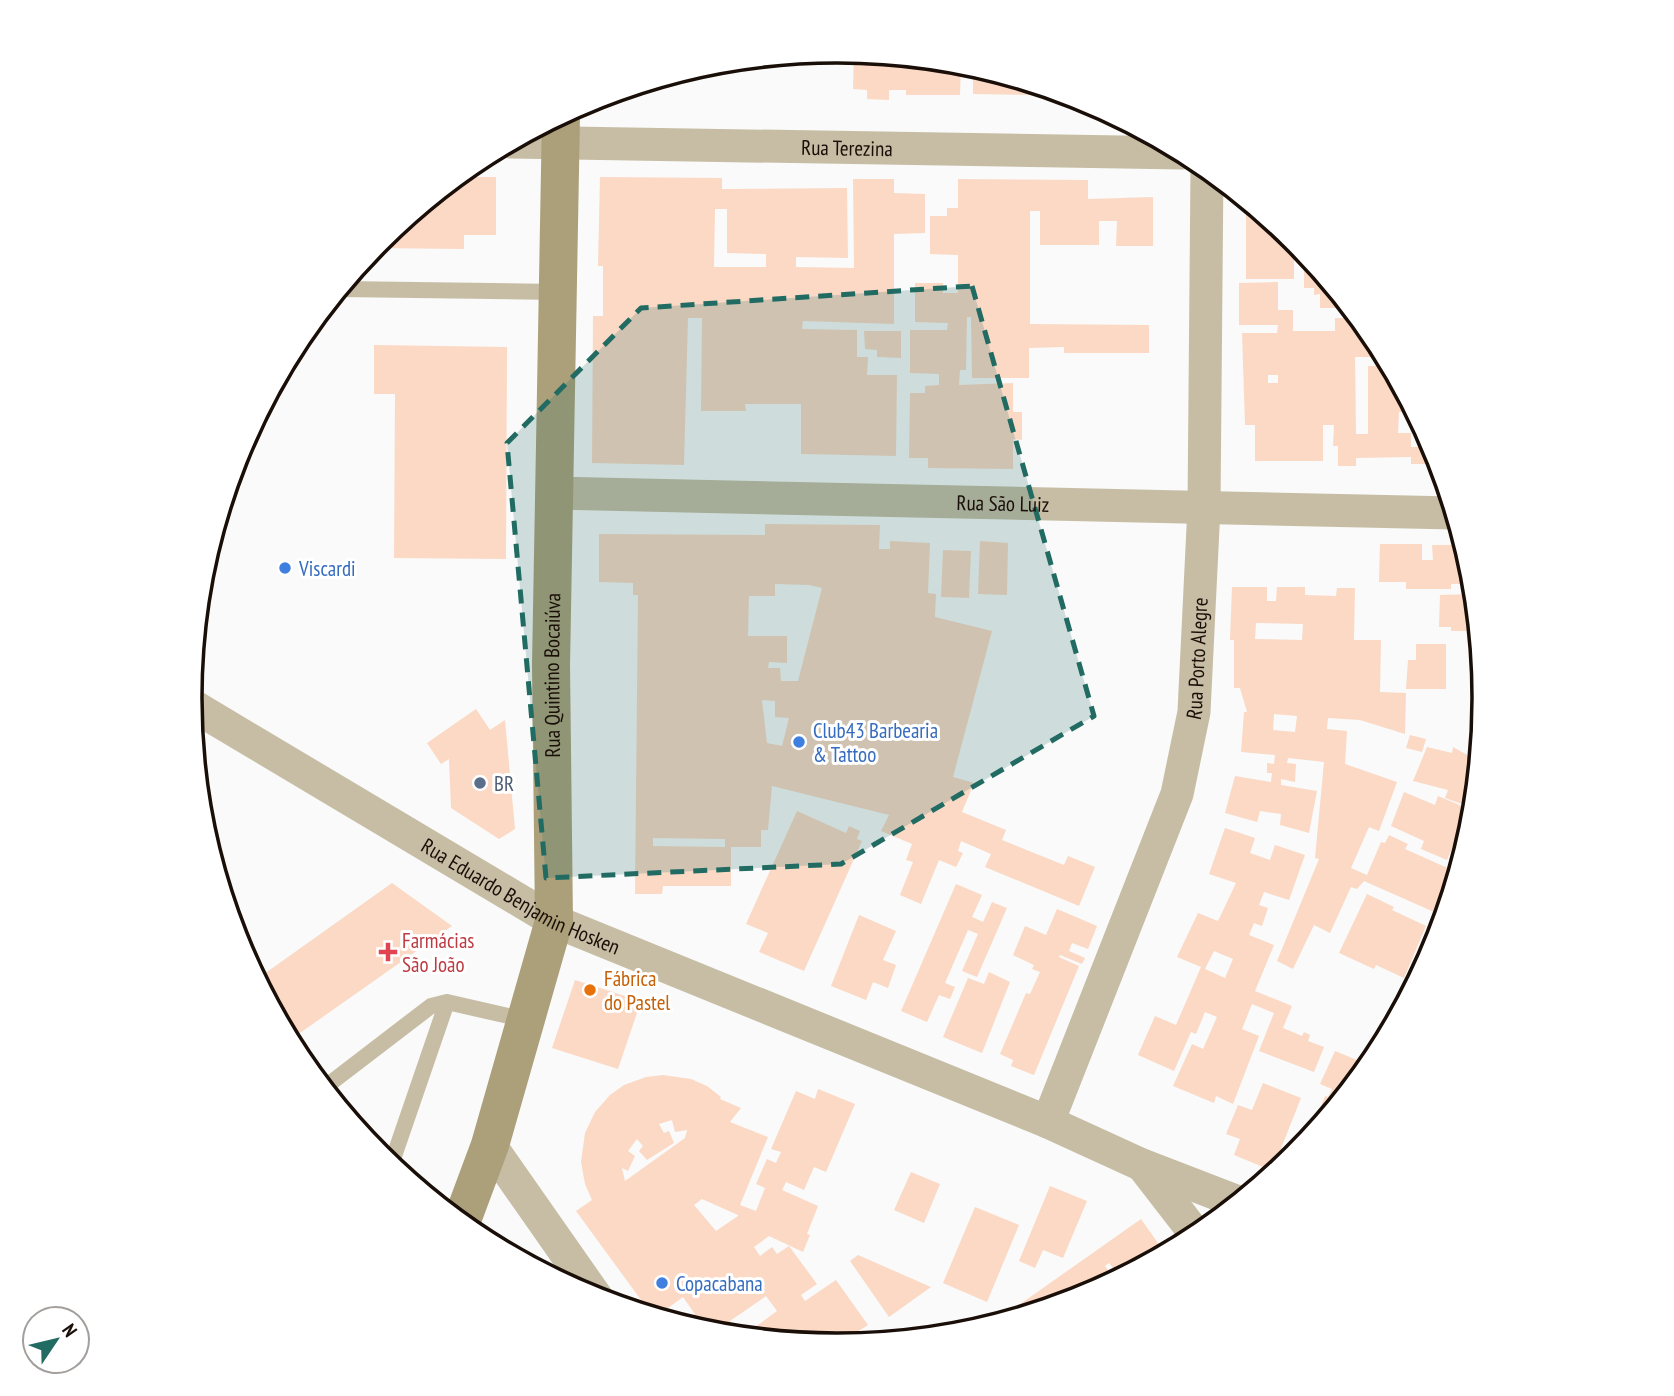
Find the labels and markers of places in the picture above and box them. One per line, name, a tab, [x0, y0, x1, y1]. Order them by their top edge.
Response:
place label: Viscardi	[298, 555, 356, 582]
marker: Viscardi	[277, 560, 293, 576]
place label: Club43 Barbearia & Tattoo	[813, 717, 938, 768]
marker: Club43 Barbearia & Tattoo	[791, 734, 807, 750]
place label: BR	[494, 770, 514, 797]
marker: BR	[472, 775, 488, 791]
place label: Farmácias São João	[402, 927, 474, 978]
marker: Farmácias São João	[380, 944, 396, 960]
place label: Fábrica do Pastel	[604, 965, 670, 1016]
marker: Fábrica do Pastel	[582, 982, 598, 998]
place label: Copacabana	[676, 1270, 763, 1297]
marker: Copacabana	[654, 1275, 670, 1291]

